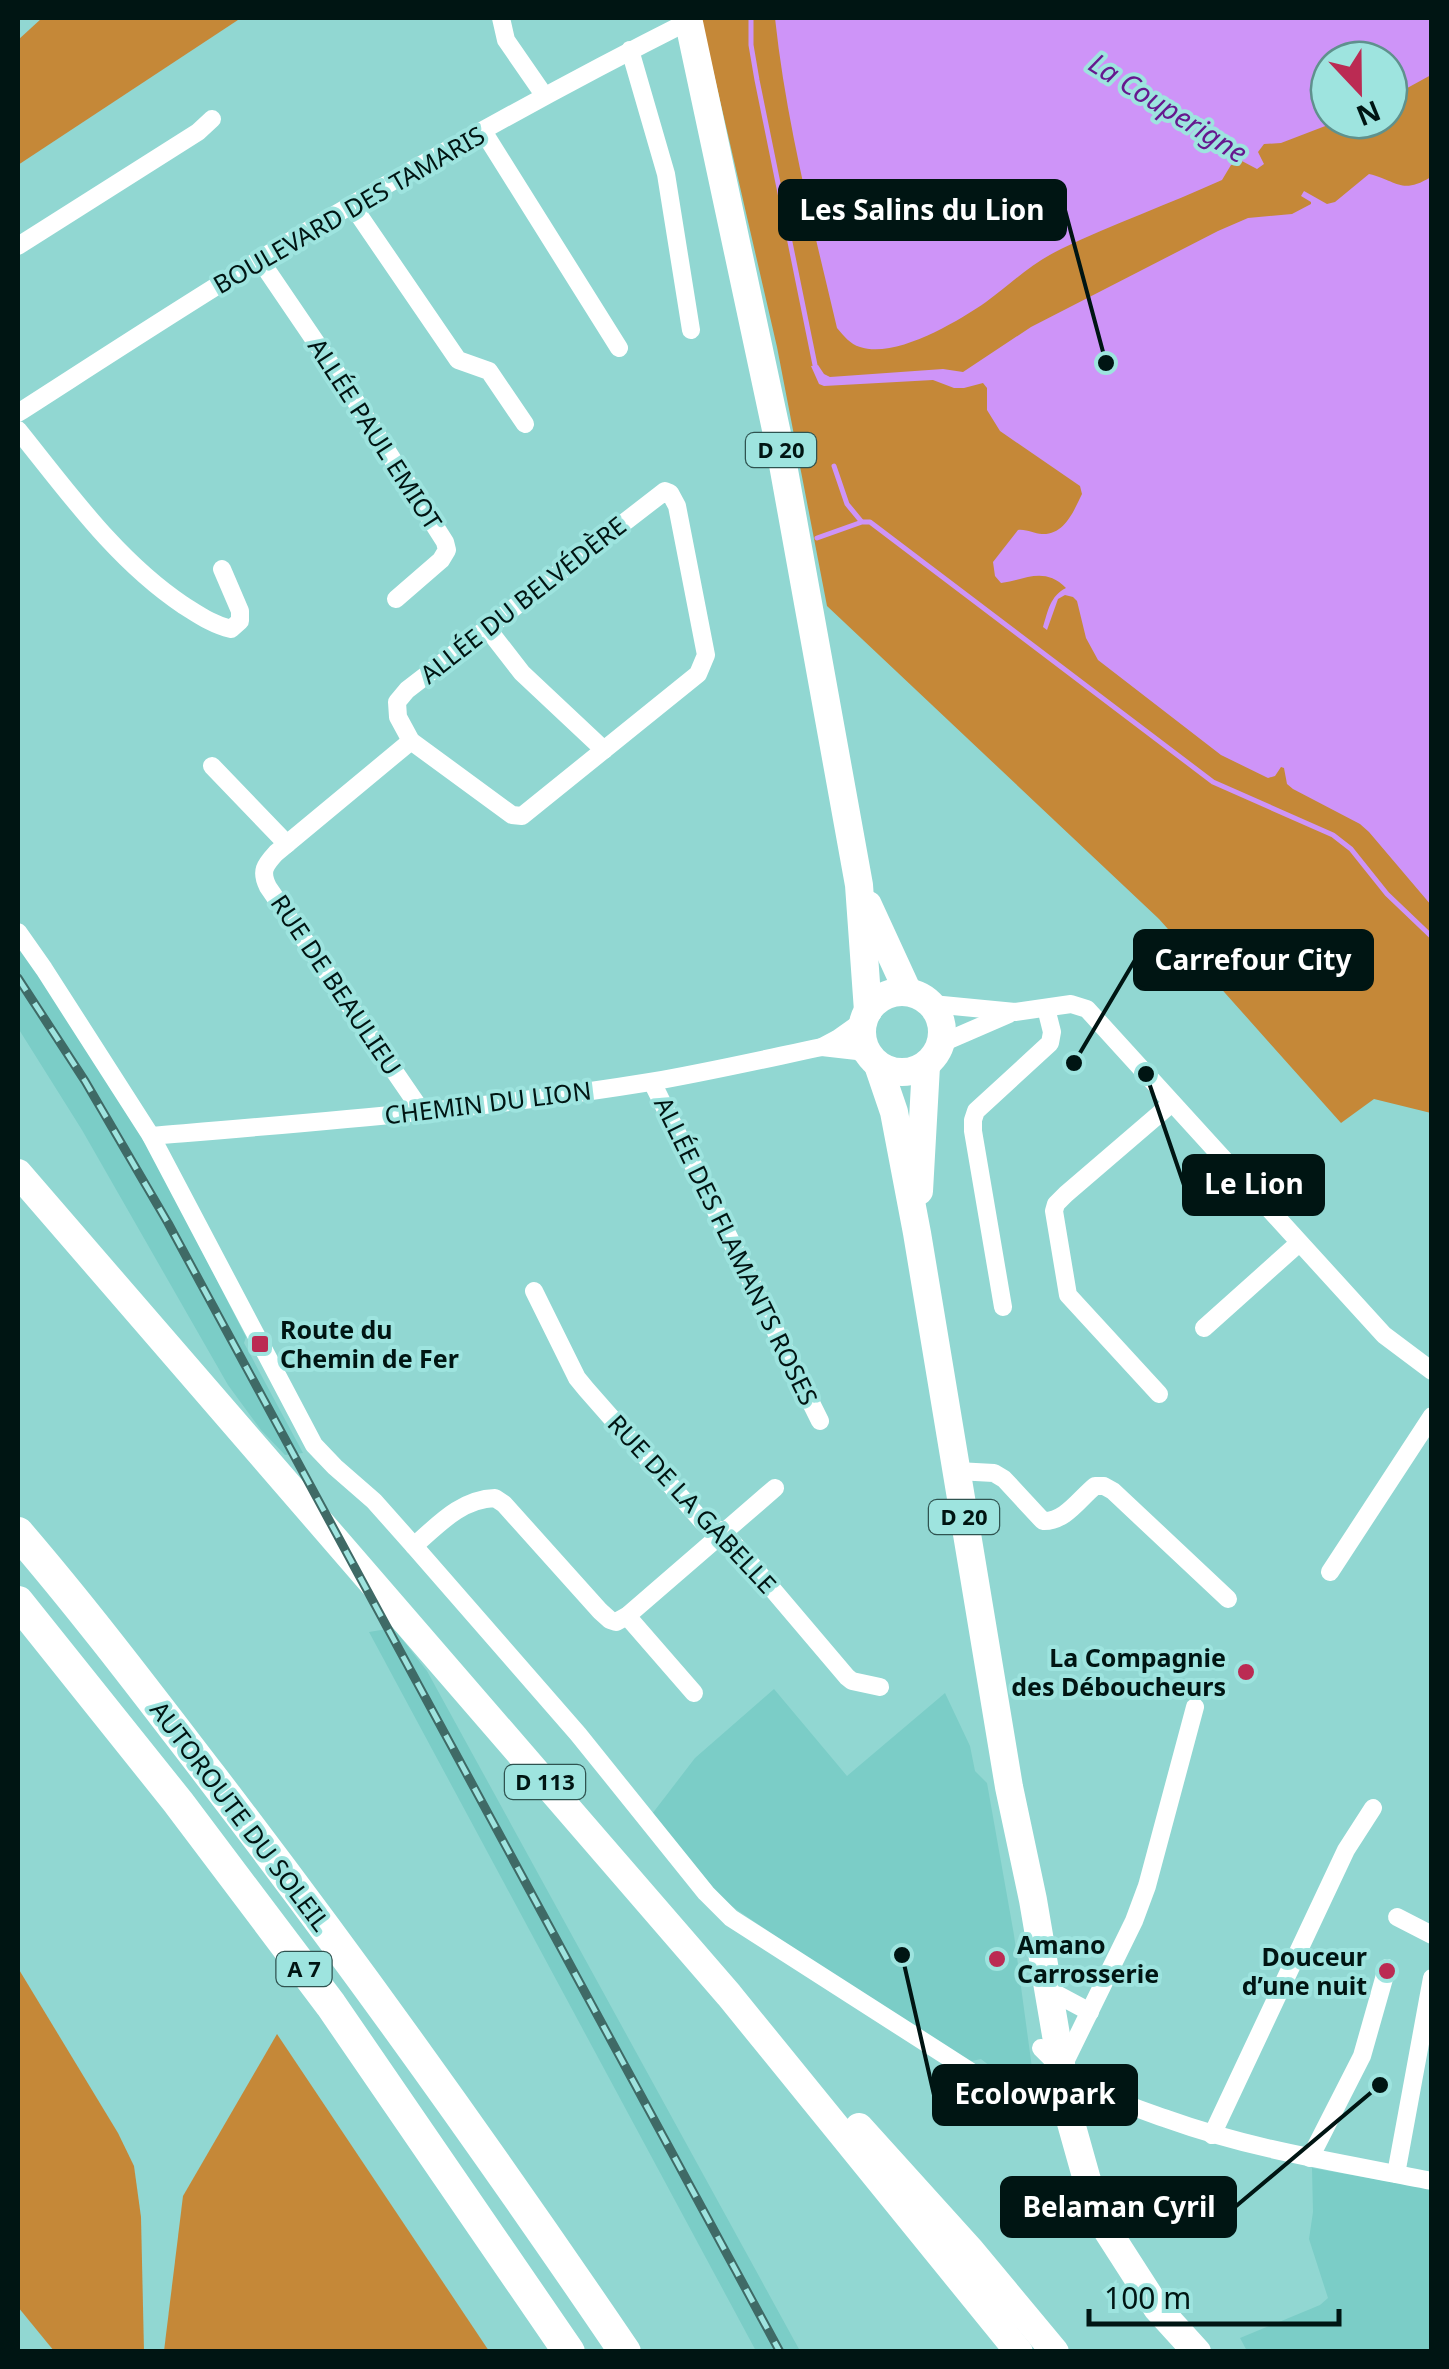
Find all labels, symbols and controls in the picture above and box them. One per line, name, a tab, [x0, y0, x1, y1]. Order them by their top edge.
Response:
north arrow	[1309, 40, 1409, 140]
water label: La Couperigne	[1082, 43, 1255, 171]
text: N	[1351, 92, 1386, 136]
street label: BOULEVARD DES TAMARIS	[207, 117, 490, 301]
callout: Les Salins du Lion	[780, 181, 1065, 239]
text: Les Salins du Lion	[799, 190, 1045, 228]
street label: ALLÉE PAUL EMIOT	[301, 331, 451, 536]
road number: D 20	[746, 433, 816, 467]
street label: ALLÉE DU BELVÉDÈRE	[412, 508, 632, 690]
street label: RUE DE BEAULIEU	[264, 887, 410, 1081]
callout: Carrefour City	[1135, 931, 1372, 989]
text: Carrefour City	[1155, 940, 1351, 978]
street label: CHEMIN DU LION	[383, 1072, 593, 1132]
street label: ALLÉE DES FLAMANTS ROSES	[647, 1091, 827, 1410]
callout: Le Lion	[1184, 1156, 1323, 1214]
text: Le Lion	[1204, 1164, 1304, 1202]
place label: Route du Chemin de Fer	[280, 1312, 459, 1375]
marker: Route du Chemin de Fer	[249, 1333, 271, 1355]
street label: RUE DE LA GABELLE	[601, 1407, 785, 1600]
road number: D 20	[929, 1500, 999, 1534]
place label: La Compagnie des Déboucheurs	[1011, 1640, 1226, 1703]
marker: La Compagnie des Déboucheurs	[1235, 1661, 1257, 1683]
street label: AUTOROUTE DU SOLEIL	[143, 1693, 339, 1937]
road number: D 113	[505, 1765, 585, 1799]
place label: Amano Carrosserie	[1017, 1927, 1159, 1990]
place label: Douceur d’une nuit	[1242, 1939, 1367, 2002]
marker: Amano Carrosserie	[986, 1948, 1008, 1970]
road number: A 7	[276, 1952, 332, 1986]
marker: Douceur d’une nuit	[1376, 1960, 1398, 1982]
callout: Ecolowpark	[934, 2066, 1136, 2124]
text: Ecolowpark	[954, 2074, 1116, 2112]
callout: Belaman Cyril	[1002, 2178, 1235, 2236]
text: Belaman Cyril	[1022, 2187, 1216, 2225]
scale bar	[1089, 2264, 1339, 2326]
text: 100 m	[1104, 2277, 1191, 2318]

